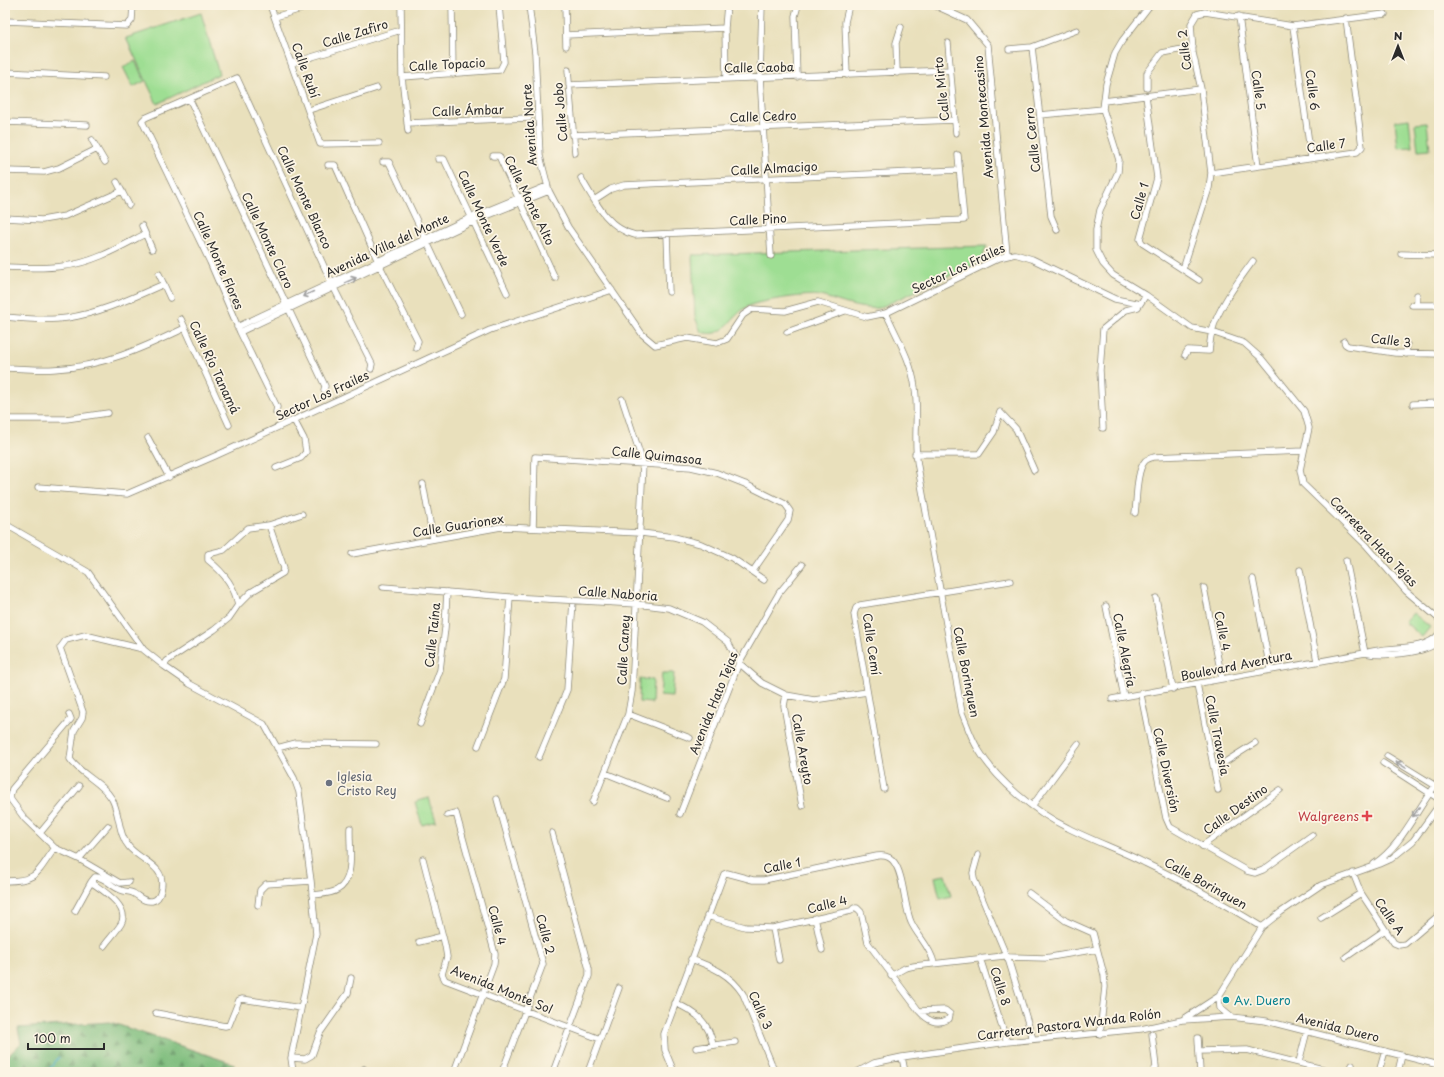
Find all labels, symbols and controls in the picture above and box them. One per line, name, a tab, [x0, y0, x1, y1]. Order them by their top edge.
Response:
street label: Calle Zafiro	[320, 14, 390, 52]
north arrow	[1378, 26, 1418, 66]
text: N	[1394, 27, 1403, 44]
street label: Calle 2	[1173, 28, 1195, 72]
street label: Calle Rubí	[288, 40, 324, 100]
street label: Calle Topacio	[408, 53, 486, 75]
street label: Avenida Montecasino	[969, 54, 997, 179]
street label: Calle Mirto	[929, 56, 953, 122]
street label: Calle Caoba	[724, 57, 795, 77]
street label: Calle 5	[1247, 69, 1271, 111]
street label: Calle 6	[1302, 69, 1324, 111]
street label: Calle Jobo	[548, 81, 572, 142]
street label: Avenida Norte	[517, 83, 541, 167]
street label: Calle Ámbar	[432, 100, 505, 120]
street label: Calle Cedro	[729, 106, 797, 126]
street label: Calle Cerro	[1020, 106, 1044, 174]
street label: Calle 7	[1305, 133, 1347, 157]
street label: Calle Monte Blanco	[273, 142, 337, 252]
street label: Calle Monte Alto	[500, 152, 560, 248]
street label: Calle Almacigo	[730, 157, 818, 179]
street label: Calle Monte Verde	[454, 167, 514, 269]
street label: Calle 1	[1125, 180, 1153, 222]
street label: Calle Monte Claro	[238, 189, 298, 292]
street label: Calle Monte Flores	[189, 208, 249, 313]
street label: Avenida Villa del Monte	[322, 208, 452, 282]
street label: Calle Pino	[729, 208, 787, 229]
street label: Sector Los Frailes	[908, 238, 1008, 298]
one-way arrow	[345, 276, 357, 283]
one-way arrow	[302, 291, 314, 298]
street label: Calle Río Tanamá	[185, 317, 245, 417]
street label: Calle 3	[1370, 329, 1412, 351]
street label: Sector Los Frailes	[272, 365, 372, 425]
street label: Calle Quimasoa	[611, 441, 704, 469]
street label: Carretera Hato Tejas	[1326, 492, 1422, 590]
street label: Calle Guarionex	[411, 509, 505, 541]
street label: Calle Naboria	[578, 581, 659, 605]
street label: Calle Taína	[420, 601, 444, 668]
street label: Calle 4	[1210, 609, 1236, 653]
street label: Calle Alegría	[1109, 611, 1141, 689]
street label: Calle Cemí	[859, 612, 885, 676]
street label: Calle Caney	[612, 614, 634, 686]
street label: Calle Borinquen	[949, 625, 985, 719]
street label: Boulevard Aventura	[1179, 645, 1294, 685]
street label: Avenida Hato Tejas	[684, 649, 742, 757]
street label: Calle Travesía	[1201, 693, 1235, 777]
street label: Calle Areyto	[788, 712, 818, 786]
street label: Calle Diversión	[1149, 726, 1185, 814]
one-way arrow	[1396, 761, 1407, 769]
place label: Iglesia Cristo Rey	[337, 767, 397, 799]
marker: Iglesia Cristo Rey	[324, 778, 334, 788]
street label: Calle Destino	[1199, 779, 1271, 839]
place label: Walgreens	[1298, 807, 1360, 825]
one-way arrow	[1412, 807, 1420, 818]
marker: Walgreens	[1362, 811, 1372, 821]
street label: Calle 1	[762, 853, 802, 877]
street label: Calle Borinquen	[1161, 853, 1251, 913]
street label: Calle 4	[805, 890, 849, 918]
street label: Calle A	[1371, 894, 1409, 938]
street label: Calle 4	[484, 903, 512, 947]
street label: Calle 2	[532, 912, 560, 956]
street label: Avenida Monte Sol	[448, 960, 556, 1018]
street label: Calle 8	[986, 964, 1016, 1008]
street label: Calle 3	[745, 988, 777, 1032]
place label: Av. Duero	[1234, 991, 1291, 1009]
marker: Av. Duero	[1221, 995, 1231, 1005]
street label: Carretera Pastora Wanda Rolón	[976, 1004, 1162, 1044]
street label: Avenida Duero	[1295, 1008, 1382, 1046]
scale bar	[28, 1025, 104, 1051]
text: 100 m	[34, 1029, 71, 1047]

